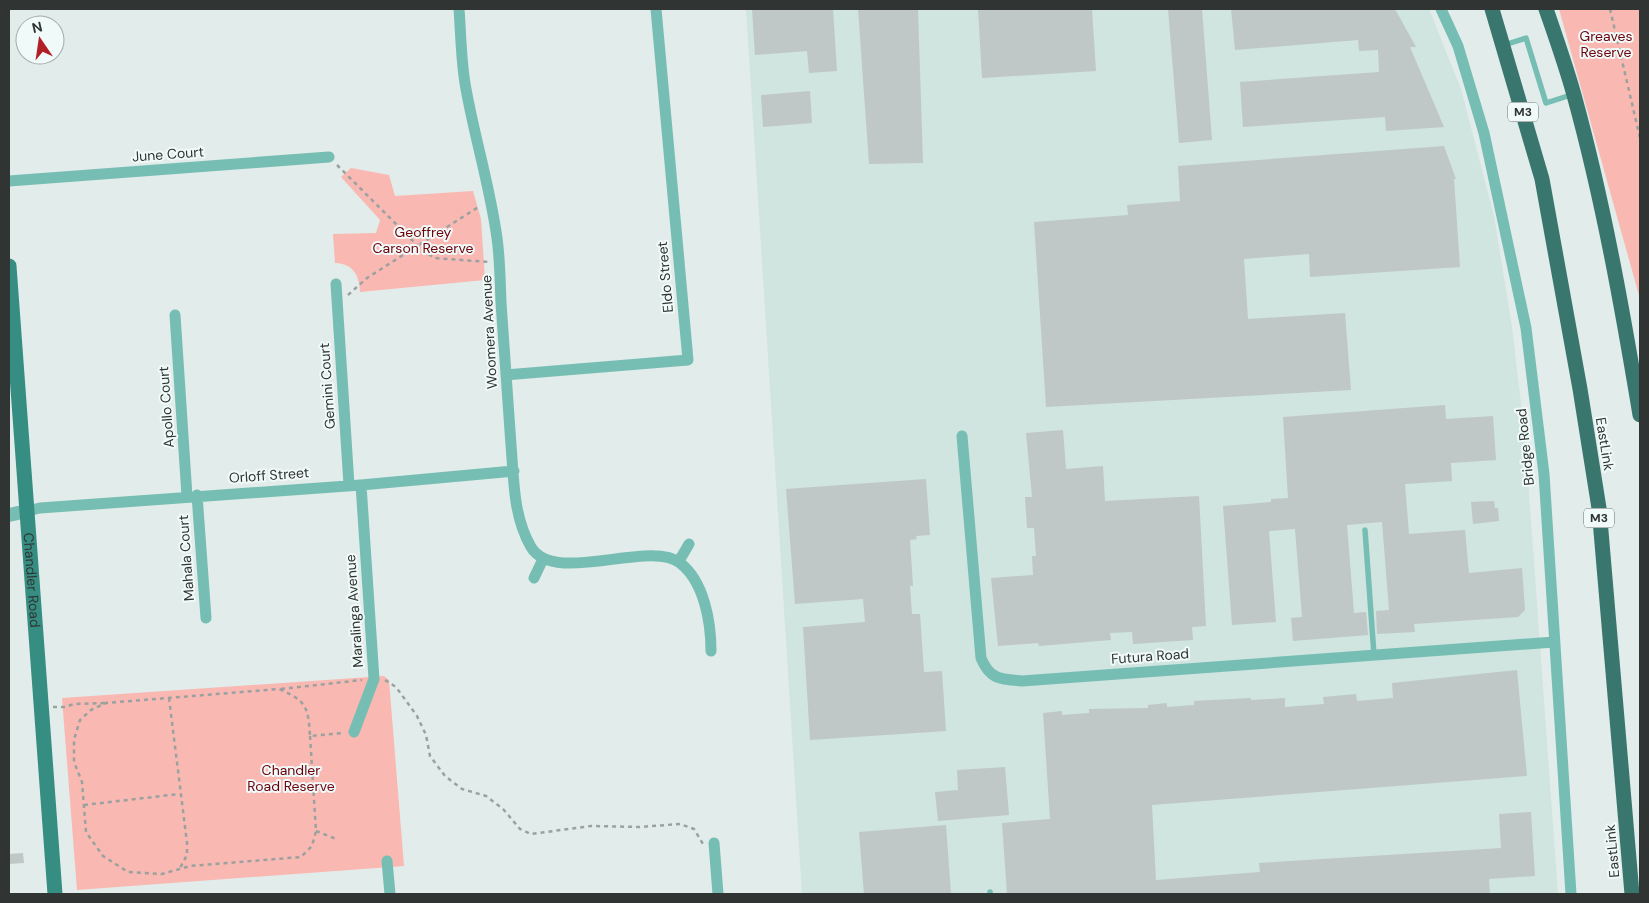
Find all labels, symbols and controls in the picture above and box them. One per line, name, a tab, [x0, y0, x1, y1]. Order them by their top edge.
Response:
north arrow	[15, 15, 65, 65]
text: N	[30, 17, 44, 37]
park label: Greaves Reserve	[1580, 27, 1632, 61]
road number: M3	[1508, 102, 1538, 121]
street label: June Court	[132, 143, 204, 165]
park label: Geoffrey Carson Reserve	[373, 223, 473, 257]
street label: Eldo Street	[653, 241, 677, 313]
street label: Woomera Avenue	[477, 275, 501, 389]
street label: Gemini Court	[315, 342, 339, 430]
street label: Apollo Court	[154, 366, 178, 448]
street label: Bridge Road	[1512, 407, 1538, 487]
street label: EastLink	[1592, 416, 1618, 472]
street label: Orloff Street	[228, 463, 310, 487]
road number: M3	[1584, 508, 1614, 528]
street label: Mahala Court	[174, 514, 198, 602]
street label: Chandler Road	[20, 532, 44, 628]
street label: Maralinga Avenue	[341, 554, 367, 668]
street label: Futura Road	[1110, 644, 1190, 668]
park label: Chandler Road Reserve	[247, 761, 335, 795]
street label: EastLink	[1601, 824, 1623, 878]

